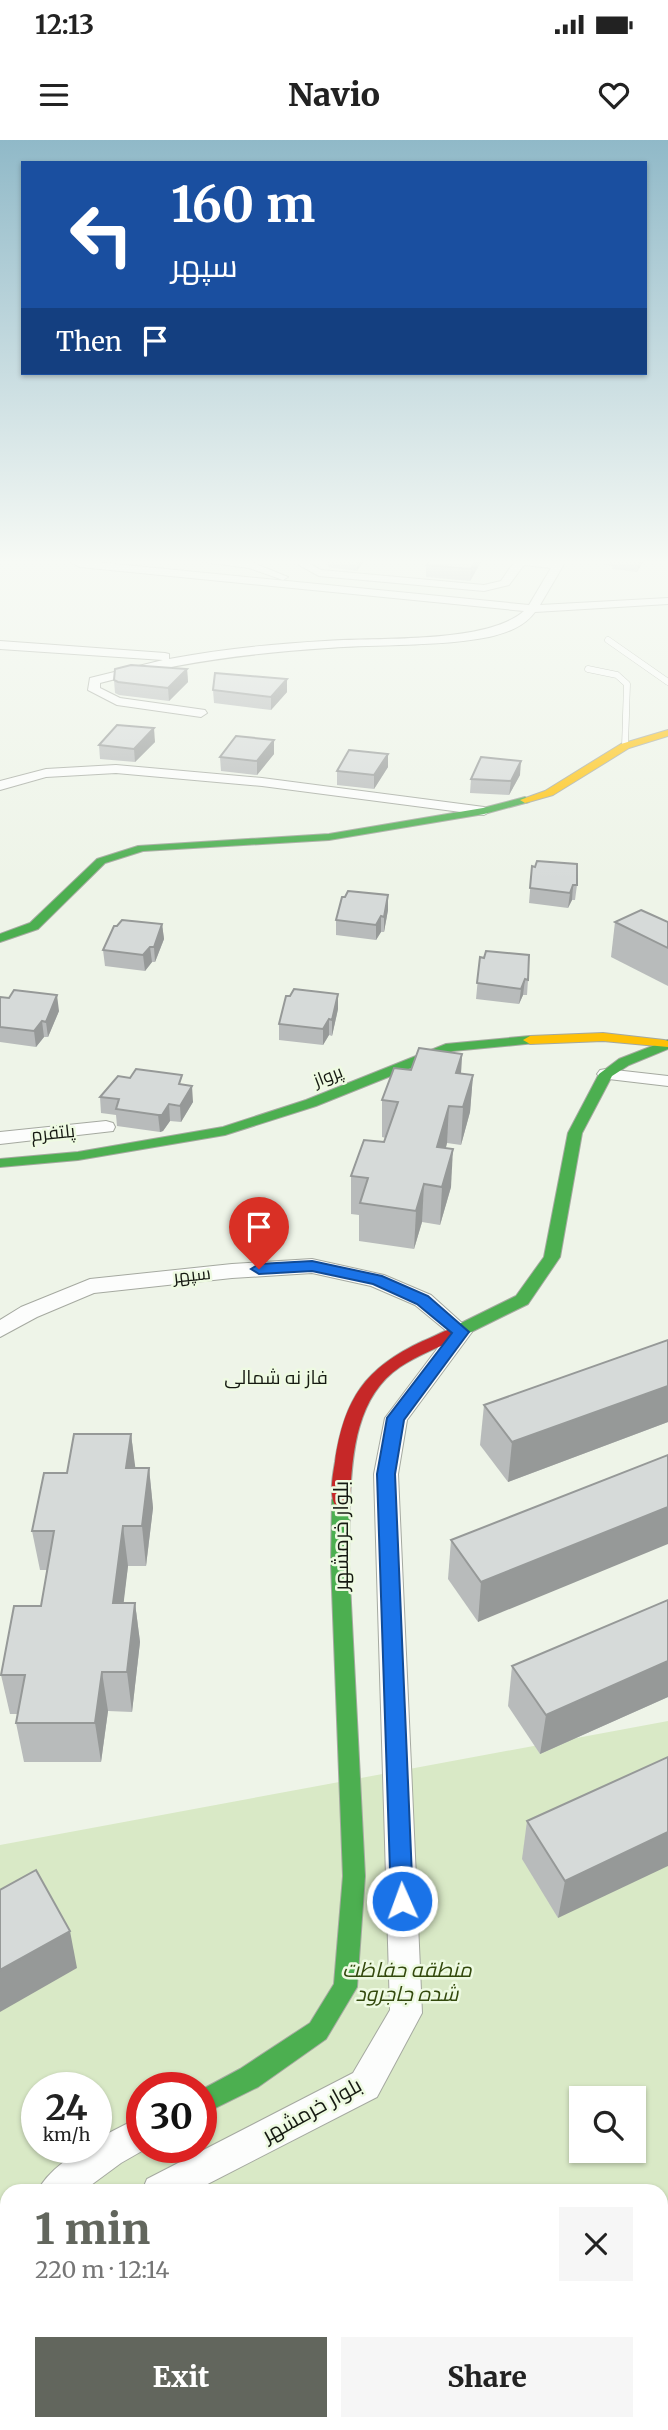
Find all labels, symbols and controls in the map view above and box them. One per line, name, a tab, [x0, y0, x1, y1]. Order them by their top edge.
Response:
text: 12:13	[35, 8, 94, 41]
text: Navio	[288, 75, 380, 115]
icon: menu	[35, 76, 73, 114]
icon: heart	[595, 76, 633, 114]
text: 160 m	[171, 174, 315, 235]
icon: left	[56, 189, 147, 280]
text: سپهر	[171, 246, 238, 286]
icon: arrive	[136, 322, 174, 360]
text: Then	[56, 325, 122, 358]
street label: پرواز	[309, 1059, 346, 1093]
street label: پلتفرم	[30, 1119, 76, 1147]
pin	[229, 1197, 289, 1269]
icon: arrive	[240, 1208, 278, 1246]
street label: سپهر	[171, 1261, 212, 1288]
district label: فاز نه شمالی	[224, 1365, 328, 1389]
street label: بلوار خرمشهر	[327, 1481, 354, 1592]
position arrow	[365, 1864, 439, 1938]
park label: منطقه حفاظت شده جاجرود	[342, 1956, 472, 2007]
street label: بلوار خرمشهر	[256, 2071, 366, 2149]
speed limit sign: 30	[126, 2072, 217, 2163]
text: 24	[45, 2086, 88, 2130]
map controls	[569, 2086, 646, 2163]
button: search	[569, 2086, 646, 2163]
text: km/h	[43, 2123, 90, 2146]
text: 1 min	[35, 2203, 150, 2255]
button: close	[559, 2207, 633, 2281]
text: 220 m · 12:14	[35, 2255, 169, 2284]
button: Exit	[35, 2337, 327, 2417]
button: Share	[341, 2337, 633, 2417]

